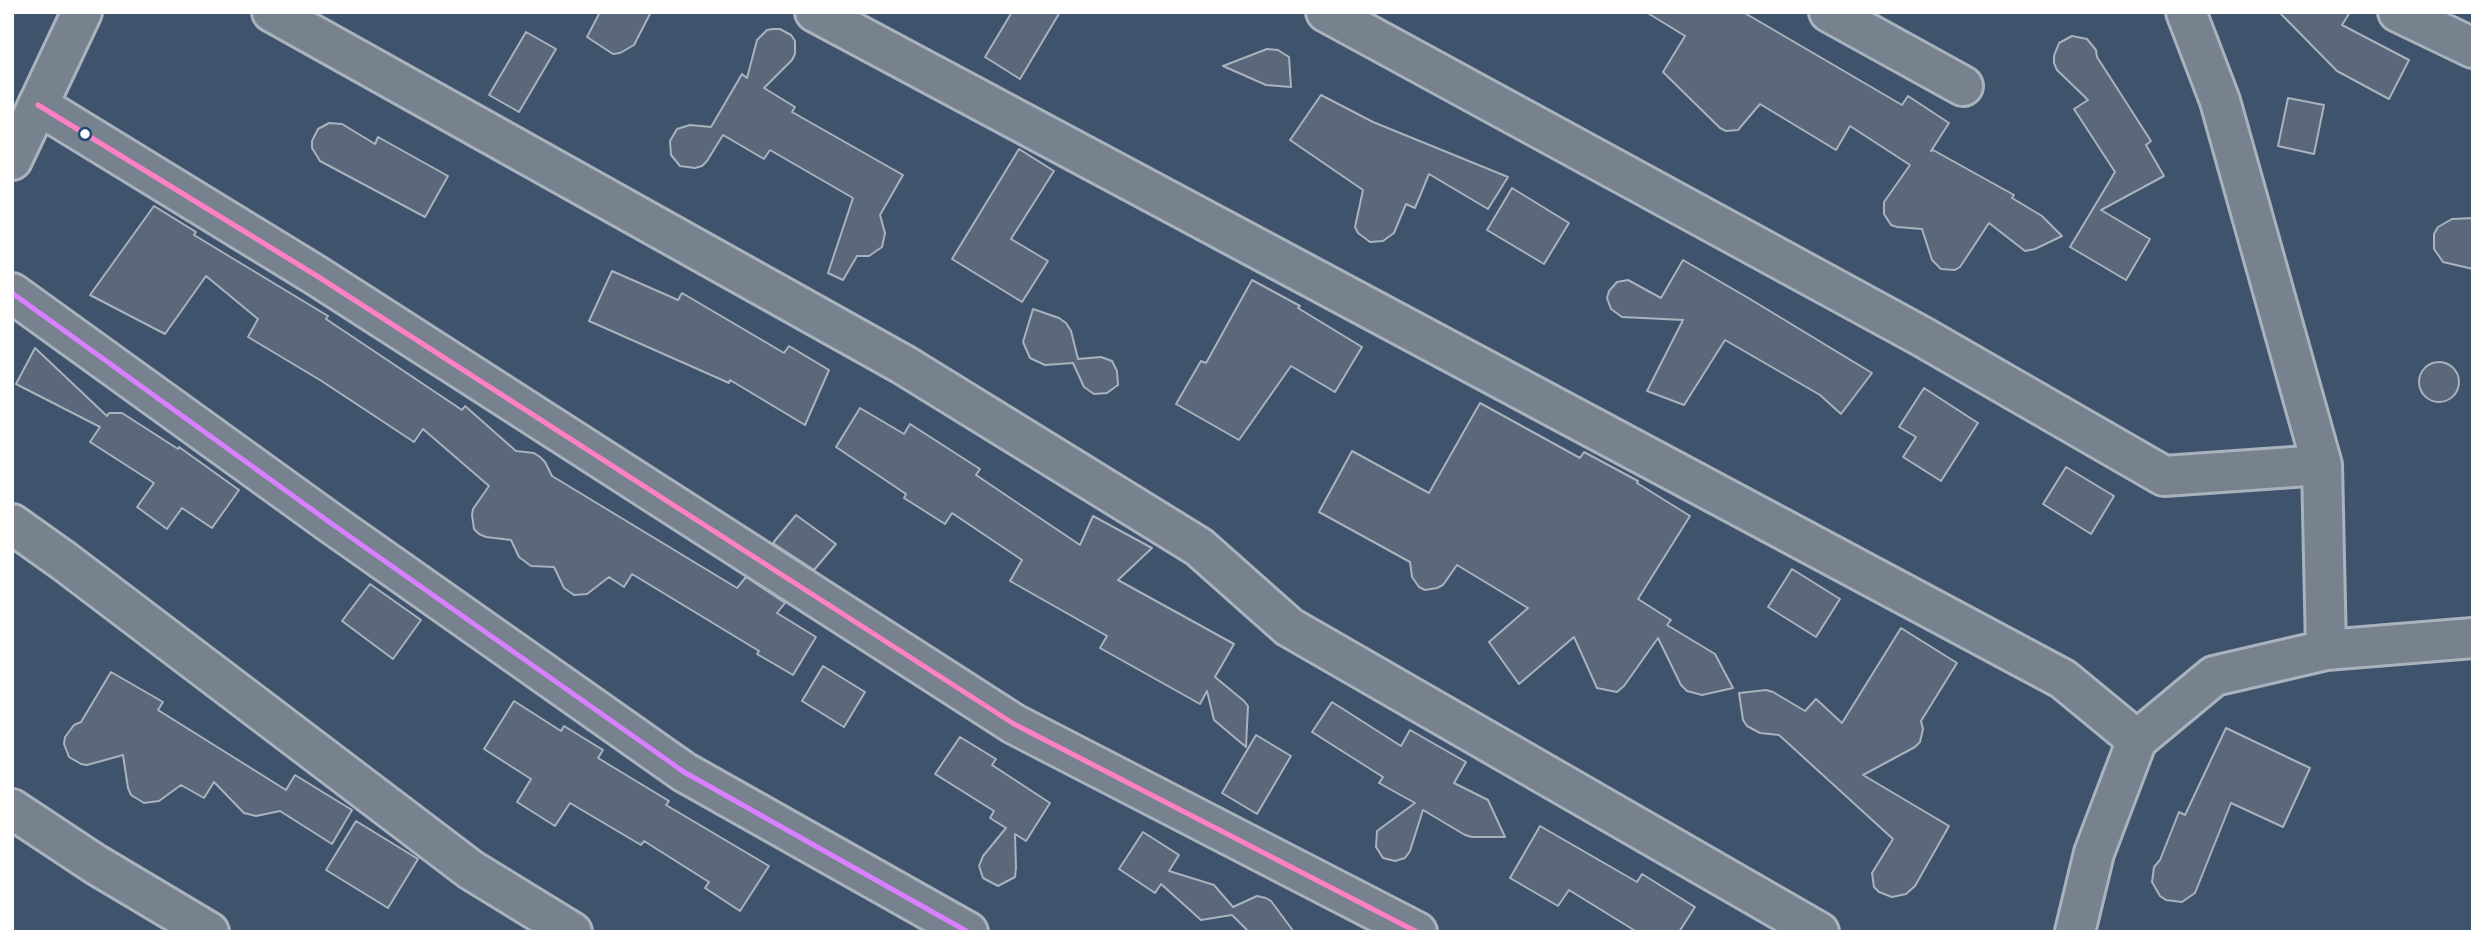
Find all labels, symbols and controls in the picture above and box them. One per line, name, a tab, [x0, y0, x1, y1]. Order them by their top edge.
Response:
unlabelled marker	[78, 127, 92, 141]

